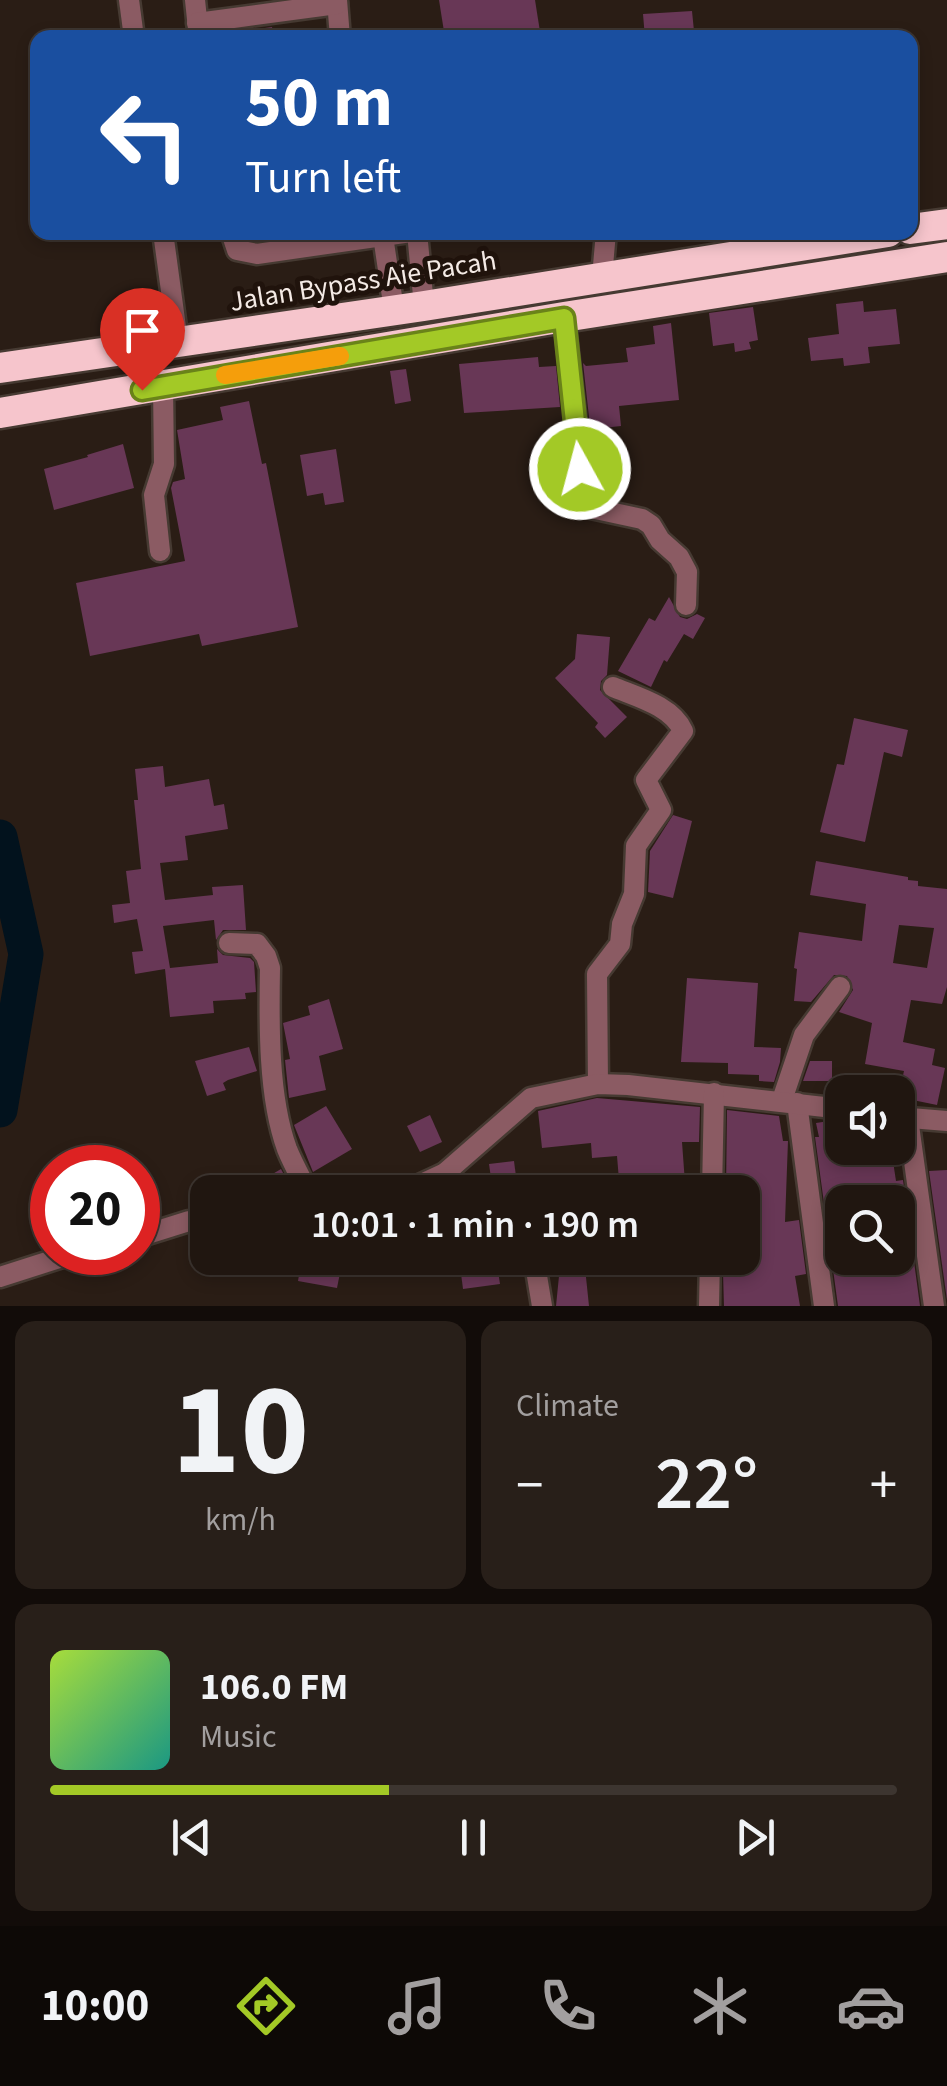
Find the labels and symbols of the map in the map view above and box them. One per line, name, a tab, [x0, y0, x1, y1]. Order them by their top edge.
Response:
street label: Jalan Bypass Aie Pacah	[227, 240, 499, 322]
pin	[100, 288, 185, 391]
position arrow	[528, 417, 632, 521]
speed limit sign: 20	[30, 1145, 160, 1275]

